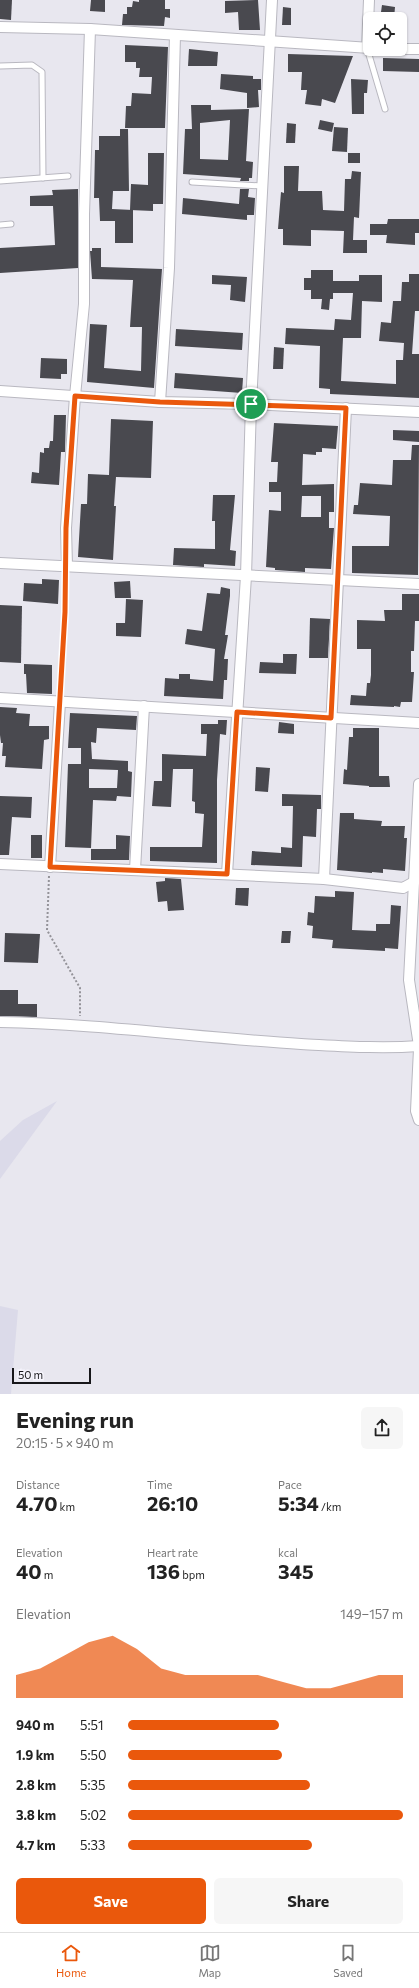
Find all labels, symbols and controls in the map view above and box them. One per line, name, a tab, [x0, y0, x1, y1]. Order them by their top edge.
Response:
map controls	[363, 12, 407, 56]
button: locate	[363, 12, 407, 56]
pin	[234, 387, 268, 421]
icon: arrive	[240, 393, 262, 415]
scale bar	[12, 1366, 91, 1385]
text: 50 m	[18, 1368, 43, 1381]
text: Evening run	[16, 1406, 134, 1433]
button: share	[361, 1407, 403, 1449]
text: 20:15 · 5 × 940 m	[16, 1435, 114, 1451]
text: Distance	[16, 1478, 60, 1491]
text: Time	[147, 1478, 172, 1491]
text: Pace	[278, 1478, 302, 1491]
text: 4.70	[16, 1491, 57, 1515]
text: 26:10	[147, 1491, 198, 1515]
text: 5:34	[278, 1491, 319, 1515]
text: km	[57, 1500, 75, 1513]
text: /km	[319, 1500, 341, 1513]
text: Elevation	[16, 1546, 62, 1559]
text: Heart rate	[147, 1546, 198, 1559]
text: kcal	[278, 1546, 298, 1559]
text: 40	[16, 1559, 42, 1583]
text: 136	[147, 1559, 180, 1583]
text: 345	[278, 1559, 314, 1583]
text: m	[42, 1568, 53, 1581]
text: bpm	[180, 1568, 205, 1581]
text: Elevation	[16, 1606, 71, 1622]
text: 149–157 m	[340, 1606, 403, 1622]
text: 940 m	[16, 1717, 54, 1733]
text: 5:51	[80, 1717, 104, 1733]
text: 1.9 km	[16, 1747, 54, 1763]
text: 5:50	[80, 1747, 107, 1763]
text: 2.8 km	[16, 1777, 56, 1793]
text: 5:35	[80, 1777, 105, 1793]
text: 3.8 km	[16, 1807, 56, 1823]
text: 5:02	[80, 1807, 106, 1823]
text: 4.7 km	[16, 1837, 56, 1853]
text: 5:33	[80, 1837, 105, 1853]
button: Save	[16, 1878, 206, 1924]
button: Share	[214, 1878, 403, 1924]
tab: Home	[56, 1942, 86, 1979]
tab: Map	[198, 1942, 221, 1979]
tab: Saved	[333, 1942, 363, 1979]

